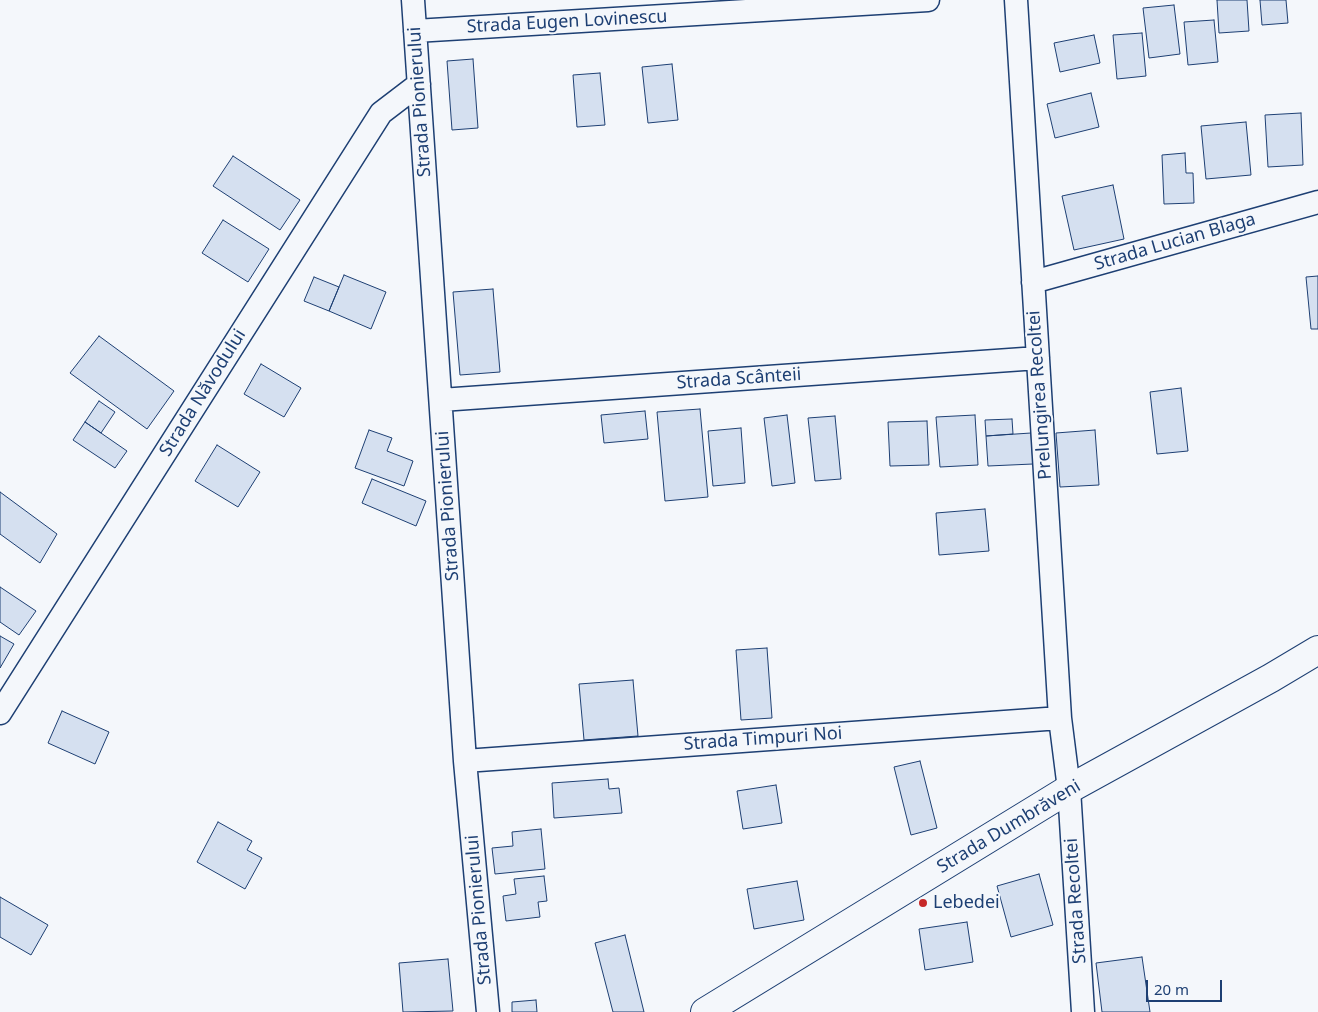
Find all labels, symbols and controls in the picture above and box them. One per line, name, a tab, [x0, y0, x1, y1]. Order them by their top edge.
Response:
street label: Strada Eugen Lovinescu	[466, 6, 668, 38]
street label: Strada Pionierului	[404, 26, 436, 178]
street label: Strada Lucian Blaga	[1092, 209, 1258, 275]
street label: Prelungirea Recoltei	[1023, 310, 1057, 480]
street label: Strada Năvodului	[155, 325, 251, 461]
street label: Strada Scânteii	[676, 364, 802, 394]
street label: Strada Pionierului	[432, 430, 464, 582]
street label: Strada Timpuri Noi	[683, 723, 843, 755]
street label: Strada Dumbrăveni	[933, 776, 1085, 878]
street label: Strada Pionierului	[462, 834, 496, 986]
street label: Strada Recoltei	[1061, 837, 1091, 965]
place label: Lebedei	[933, 892, 1000, 914]
marker: Lebedei	[917, 897, 929, 909]
scale bar	[1148, 970, 1224, 1002]
text: 20 m	[1154, 979, 1189, 999]

